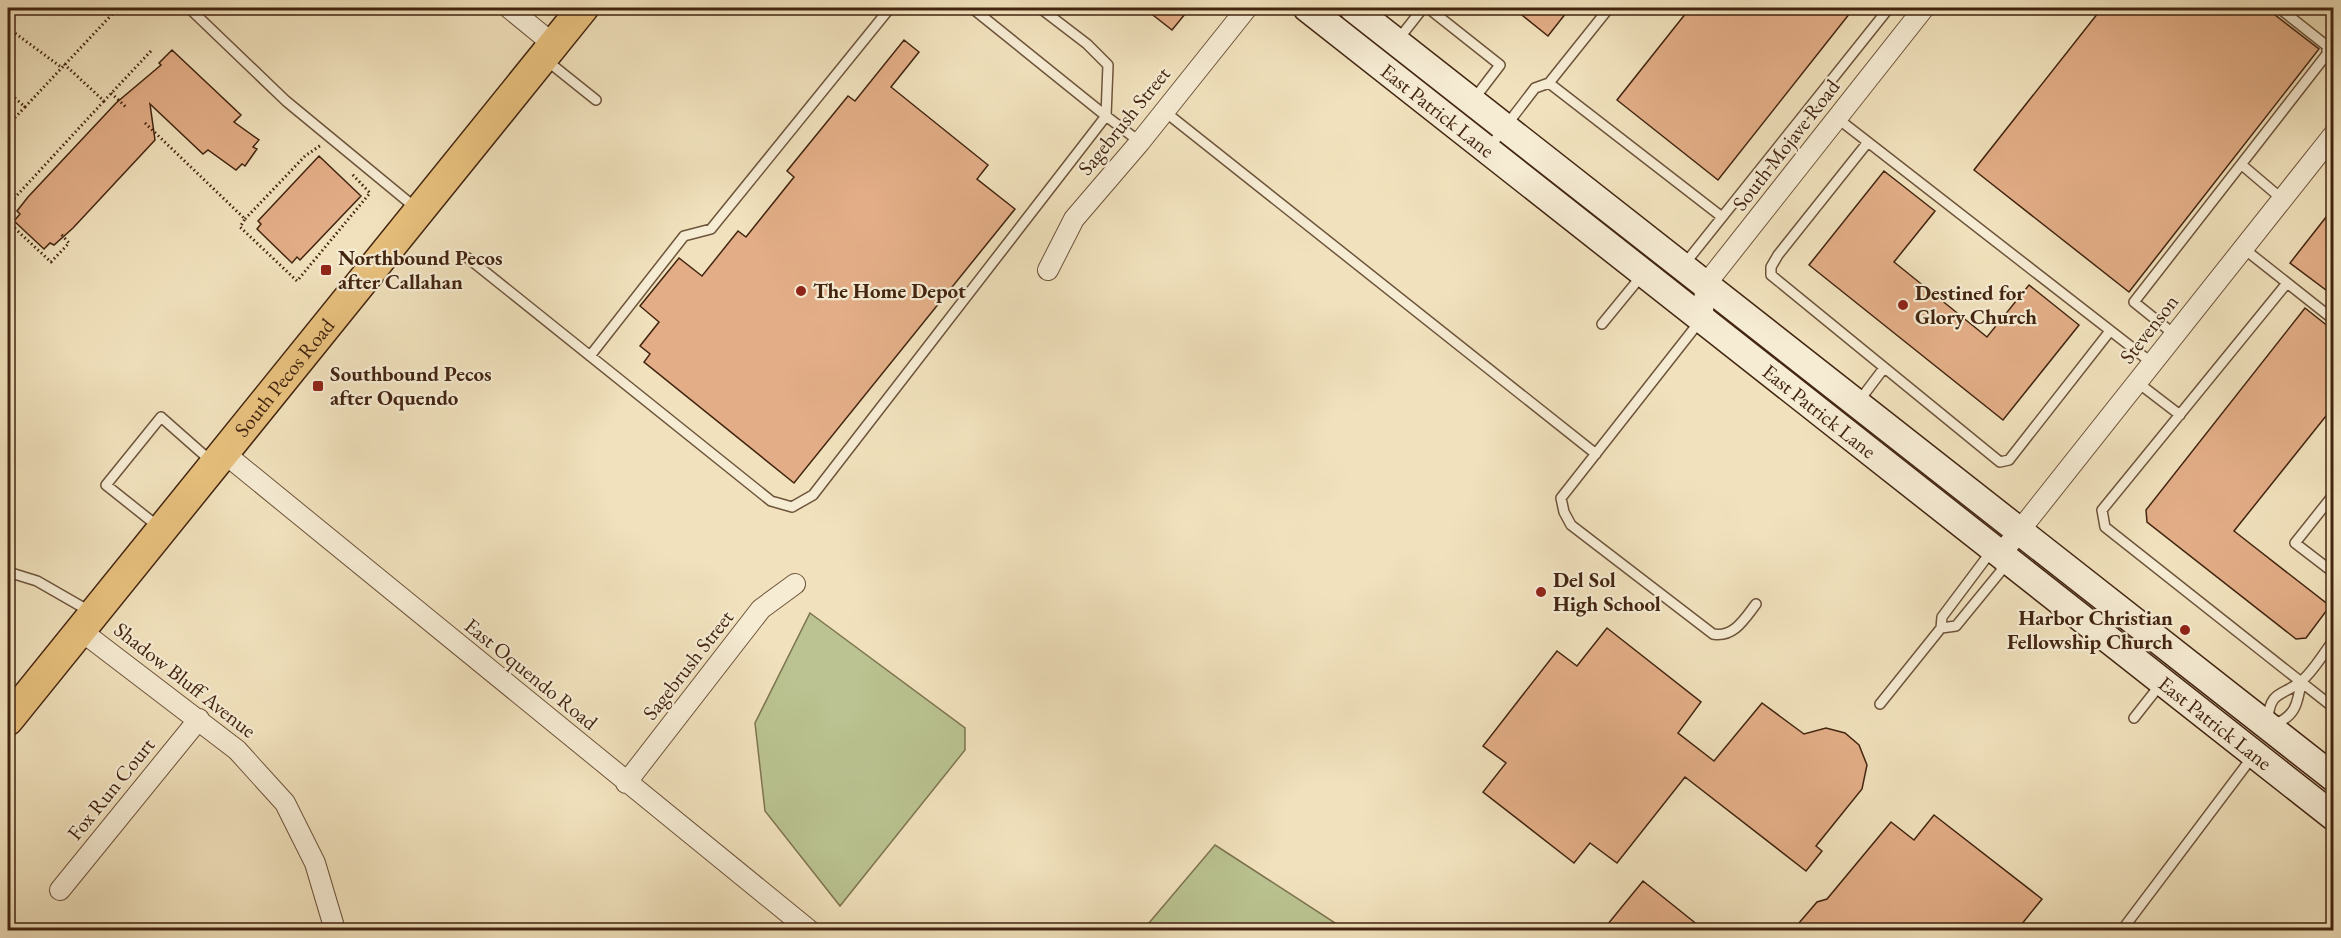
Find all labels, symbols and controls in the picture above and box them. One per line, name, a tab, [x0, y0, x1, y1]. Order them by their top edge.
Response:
street label: East Patrick Lane	[1375, 57, 1500, 164]
street label: Sagebrush Street	[1071, 60, 1176, 181]
street label: South Mojave Road	[1726, 73, 1846, 216]
place label: Northbound Pecos after Callahan	[338, 244, 503, 295]
marker: Northbound Pecos after Callahan	[319, 263, 333, 277]
place label: The Home Depot	[813, 277, 966, 304]
place label: Destined for Glory Church	[1915, 279, 2037, 330]
marker: The Home Depot	[794, 284, 808, 298]
street label: Stevenson	[2113, 289, 2184, 369]
marker: Destined for Glory Church	[1896, 298, 1910, 312]
street label: South Pecos Road	[228, 312, 340, 442]
street label: East Patrick Lane	[1757, 358, 1882, 464]
place label: Southbound Pecos after Oquendo	[330, 360, 492, 411]
marker: Southbound Pecos after Oquendo	[311, 379, 325, 393]
place label: Del Sol High School	[1553, 566, 1661, 617]
marker: Del Sol High School	[1534, 585, 1548, 599]
street label: Sagebrush Street	[636, 604, 739, 725]
place label: Harbor Christian Fellowship Church	[2007, 604, 2173, 655]
street label: East Oquendo Road	[459, 612, 604, 736]
street label: Shadow Bluff Avenue	[109, 616, 262, 744]
marker: Harbor Christian Fellowship Church	[2178, 623, 2192, 637]
street label: East Patrick Lane	[2153, 670, 2278, 776]
street label: Fox Run Court	[61, 732, 160, 845]

